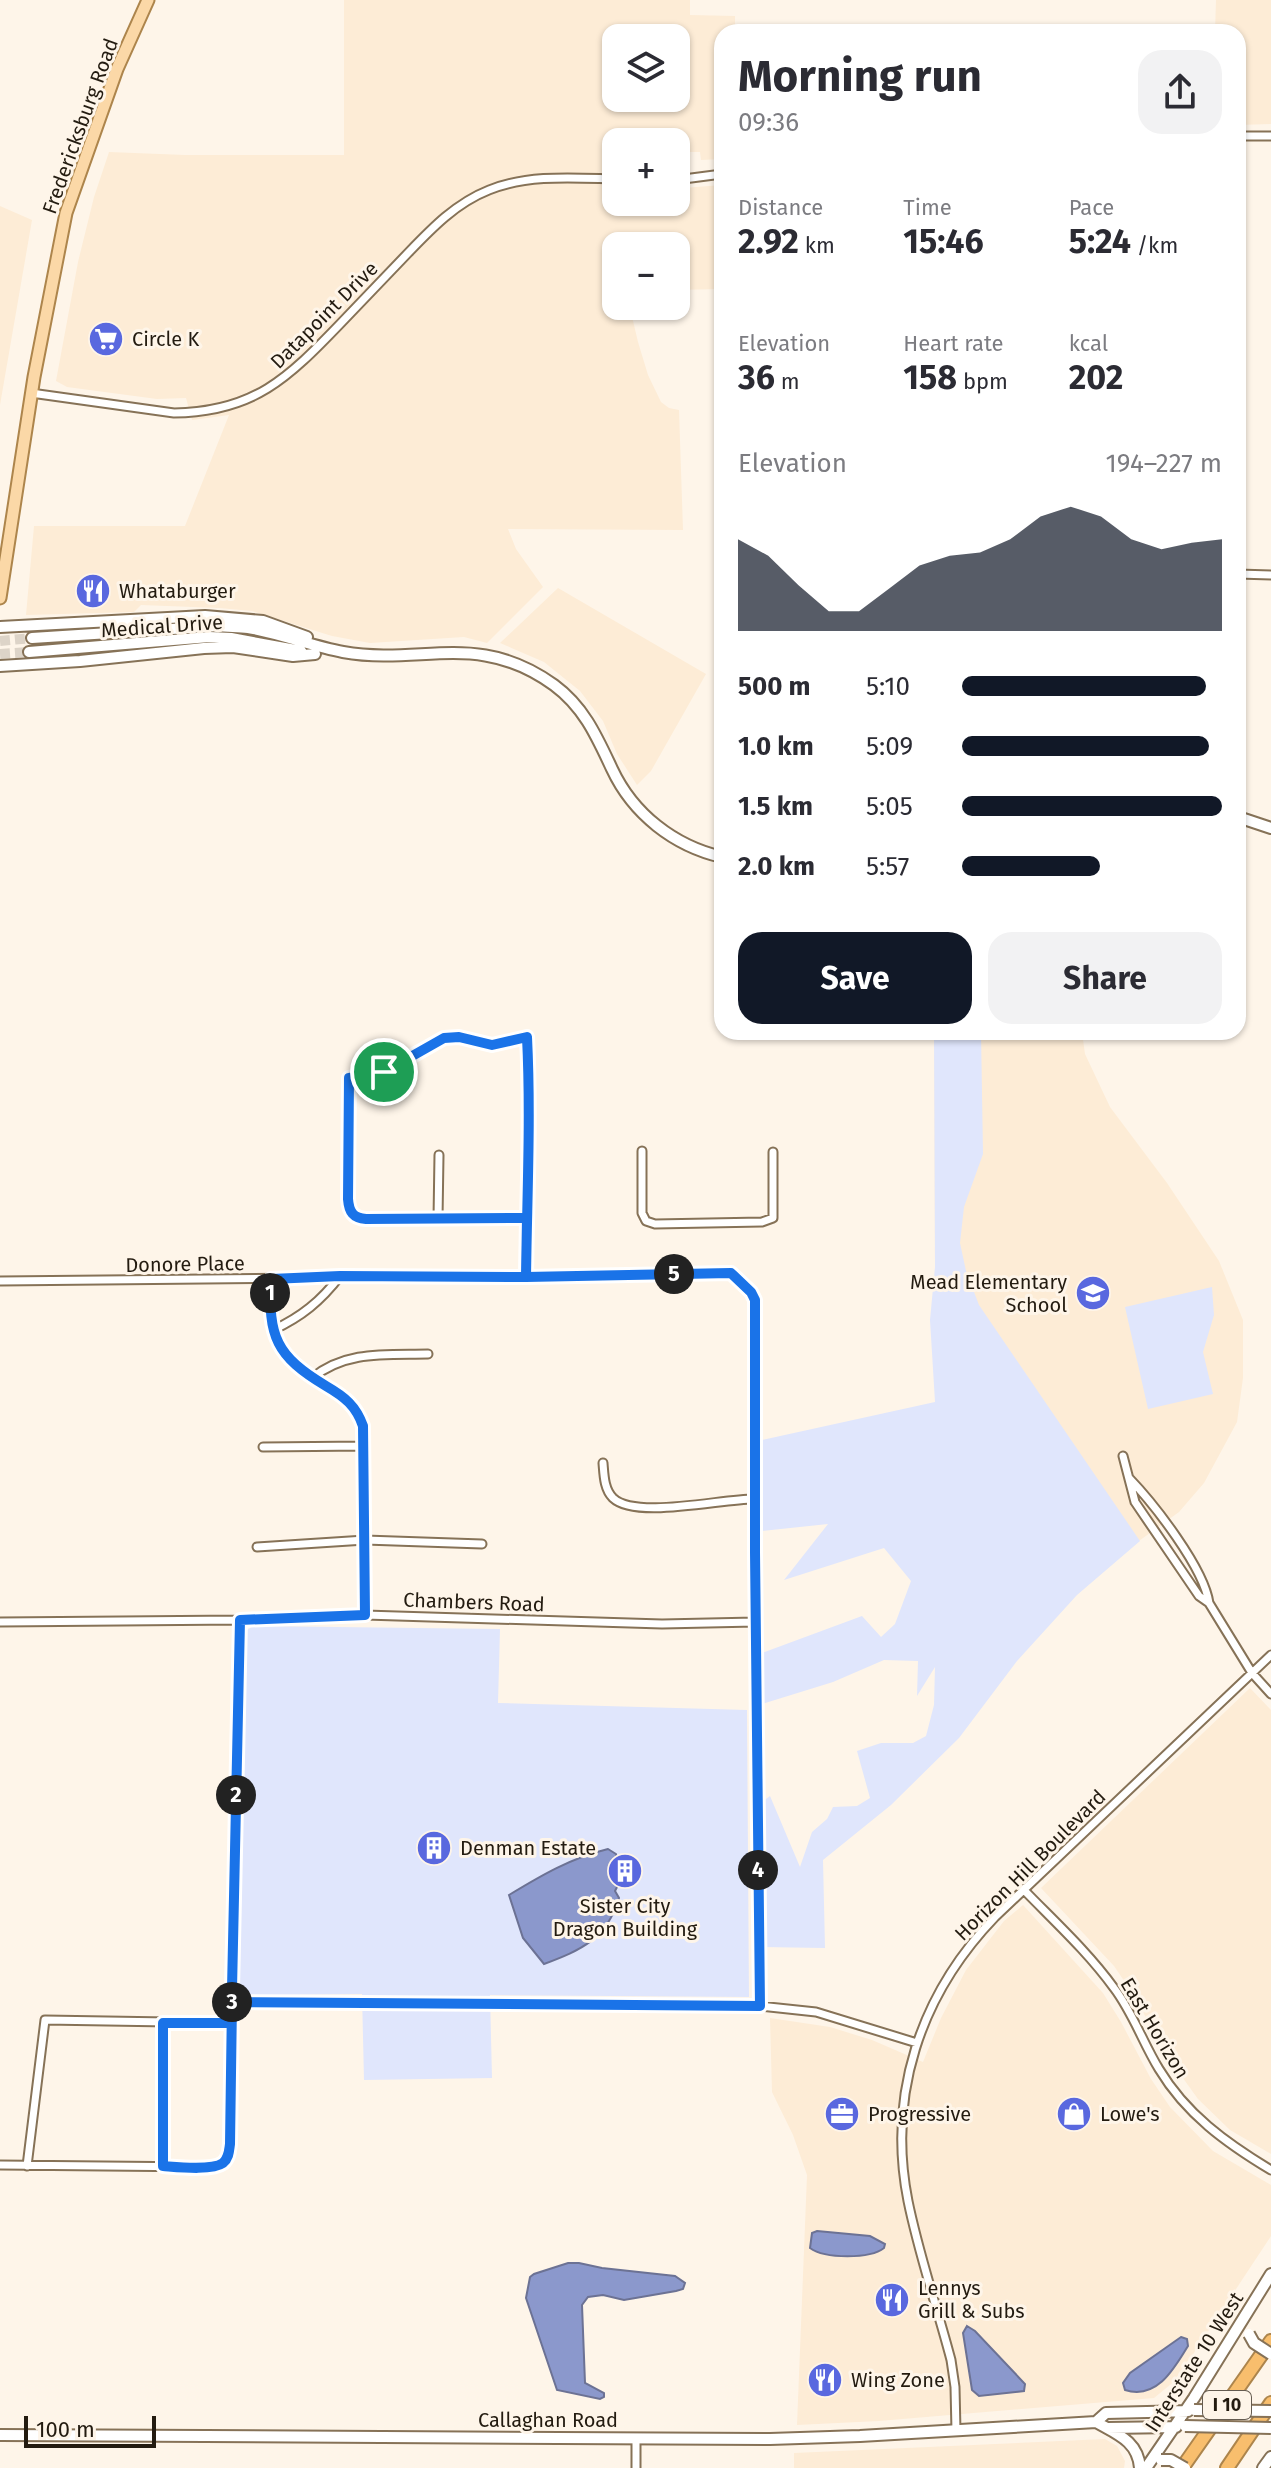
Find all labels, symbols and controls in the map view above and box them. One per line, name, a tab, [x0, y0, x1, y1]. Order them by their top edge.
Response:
map controls	[602, 24, 690, 320]
button: layers	[602, 24, 690, 112]
street label: Fredericksburg Road	[37, 35, 123, 217]
text: Morning run	[738, 50, 982, 103]
button: share	[1138, 50, 1222, 134]
text: 09:36	[738, 107, 799, 138]
button: +	[602, 128, 690, 216]
text: Distance	[738, 194, 823, 221]
text: Time	[903, 194, 952, 221]
text: Pace	[1069, 194, 1114, 221]
text: 2.92	[738, 221, 799, 262]
text: 15:46	[903, 221, 984, 262]
text: 5:24	[1069, 221, 1131, 262]
button: −	[602, 232, 690, 320]
text: km	[799, 232, 835, 259]
text: /km	[1131, 232, 1178, 259]
street label: Datapoint Drive	[265, 256, 383, 374]
supermarket icon: Circle K	[87, 320, 125, 358]
place label: Circle K	[132, 327, 199, 351]
text: Elevation	[738, 330, 830, 357]
text: Heart rate	[903, 330, 1004, 357]
text: kcal	[1069, 330, 1108, 357]
text: 36	[738, 357, 775, 398]
text: 158	[903, 357, 957, 398]
text: 202	[1069, 357, 1123, 398]
text: m	[775, 368, 800, 395]
text: bpm	[957, 368, 1008, 395]
text: Elevation	[738, 448, 847, 479]
text: 194–227 m	[1105, 448, 1222, 479]
restaurant icon: Whataburger	[74, 572, 112, 610]
place label: Whataburger	[119, 579, 236, 603]
street label: Medical Drive	[100, 610, 224, 642]
text: 500 m	[738, 671, 811, 702]
text: 5:10	[866, 671, 910, 702]
text: 1.0 km	[738, 731, 814, 762]
text: 5:09	[866, 731, 913, 762]
text: 1.5 km	[738, 791, 813, 822]
text: 5:05	[866, 791, 913, 822]
text: 2.0 km	[738, 851, 815, 882]
text: 5:57	[866, 851, 909, 882]
button: Save	[738, 932, 972, 1024]
button: Share	[988, 932, 1222, 1024]
pin	[350, 1038, 418, 1106]
icon: arrive	[362, 1050, 406, 1094]
street label: Donore Place	[125, 1251, 245, 1277]
pin: 5	[654, 1254, 694, 1294]
text: 5	[668, 1260, 680, 1287]
place label: Mead Elementary School	[910, 1270, 1067, 1317]
pin: 1	[250, 1273, 290, 1313]
school or university icon: Mead Elementary School	[1074, 1274, 1112, 1312]
text: 1	[265, 1279, 275, 1306]
street label: Chambers Road	[403, 1588, 545, 1616]
pin: 2	[216, 1775, 256, 1815]
text: 2	[230, 1781, 242, 1808]
street label: Horizon Hill Boulevard	[949, 1784, 1111, 1946]
building icon: Denman Estate	[415, 1829, 453, 1867]
place label: Denman Estate	[460, 1836, 596, 1860]
pin: 4	[738, 1850, 778, 1890]
building icon: Sister City Dragon Building	[606, 1852, 644, 1890]
text: 4	[752, 1856, 764, 1883]
place label: Sister City Dragon Building	[553, 1894, 698, 1941]
street label: East Horizon	[1115, 1973, 1195, 2083]
pin: 3	[212, 1982, 252, 2022]
text: 3	[226, 1988, 238, 2015]
office icon: Progressive	[823, 2095, 861, 2133]
shop icon: Lowe's	[1055, 2095, 1093, 2133]
place label: Progressive	[868, 2102, 971, 2126]
place label: Lowe's	[1100, 2102, 1160, 2126]
place label: Lennys Grill & Subs	[918, 2276, 1025, 2323]
restaurant icon: Lennys Grill & Subs	[873, 2281, 911, 2319]
street label: Interstate 10 West	[1140, 2287, 1249, 2437]
restaurant icon: Wing Zone	[806, 2361, 844, 2399]
place label: Wing Zone	[851, 2368, 945, 2392]
road number: I 10	[1203, 2391, 1251, 2419]
street label: Callaghan Road	[478, 2408, 618, 2432]
scale bar	[24, 2412, 156, 2448]
text: 100 m	[36, 2416, 95, 2443]

